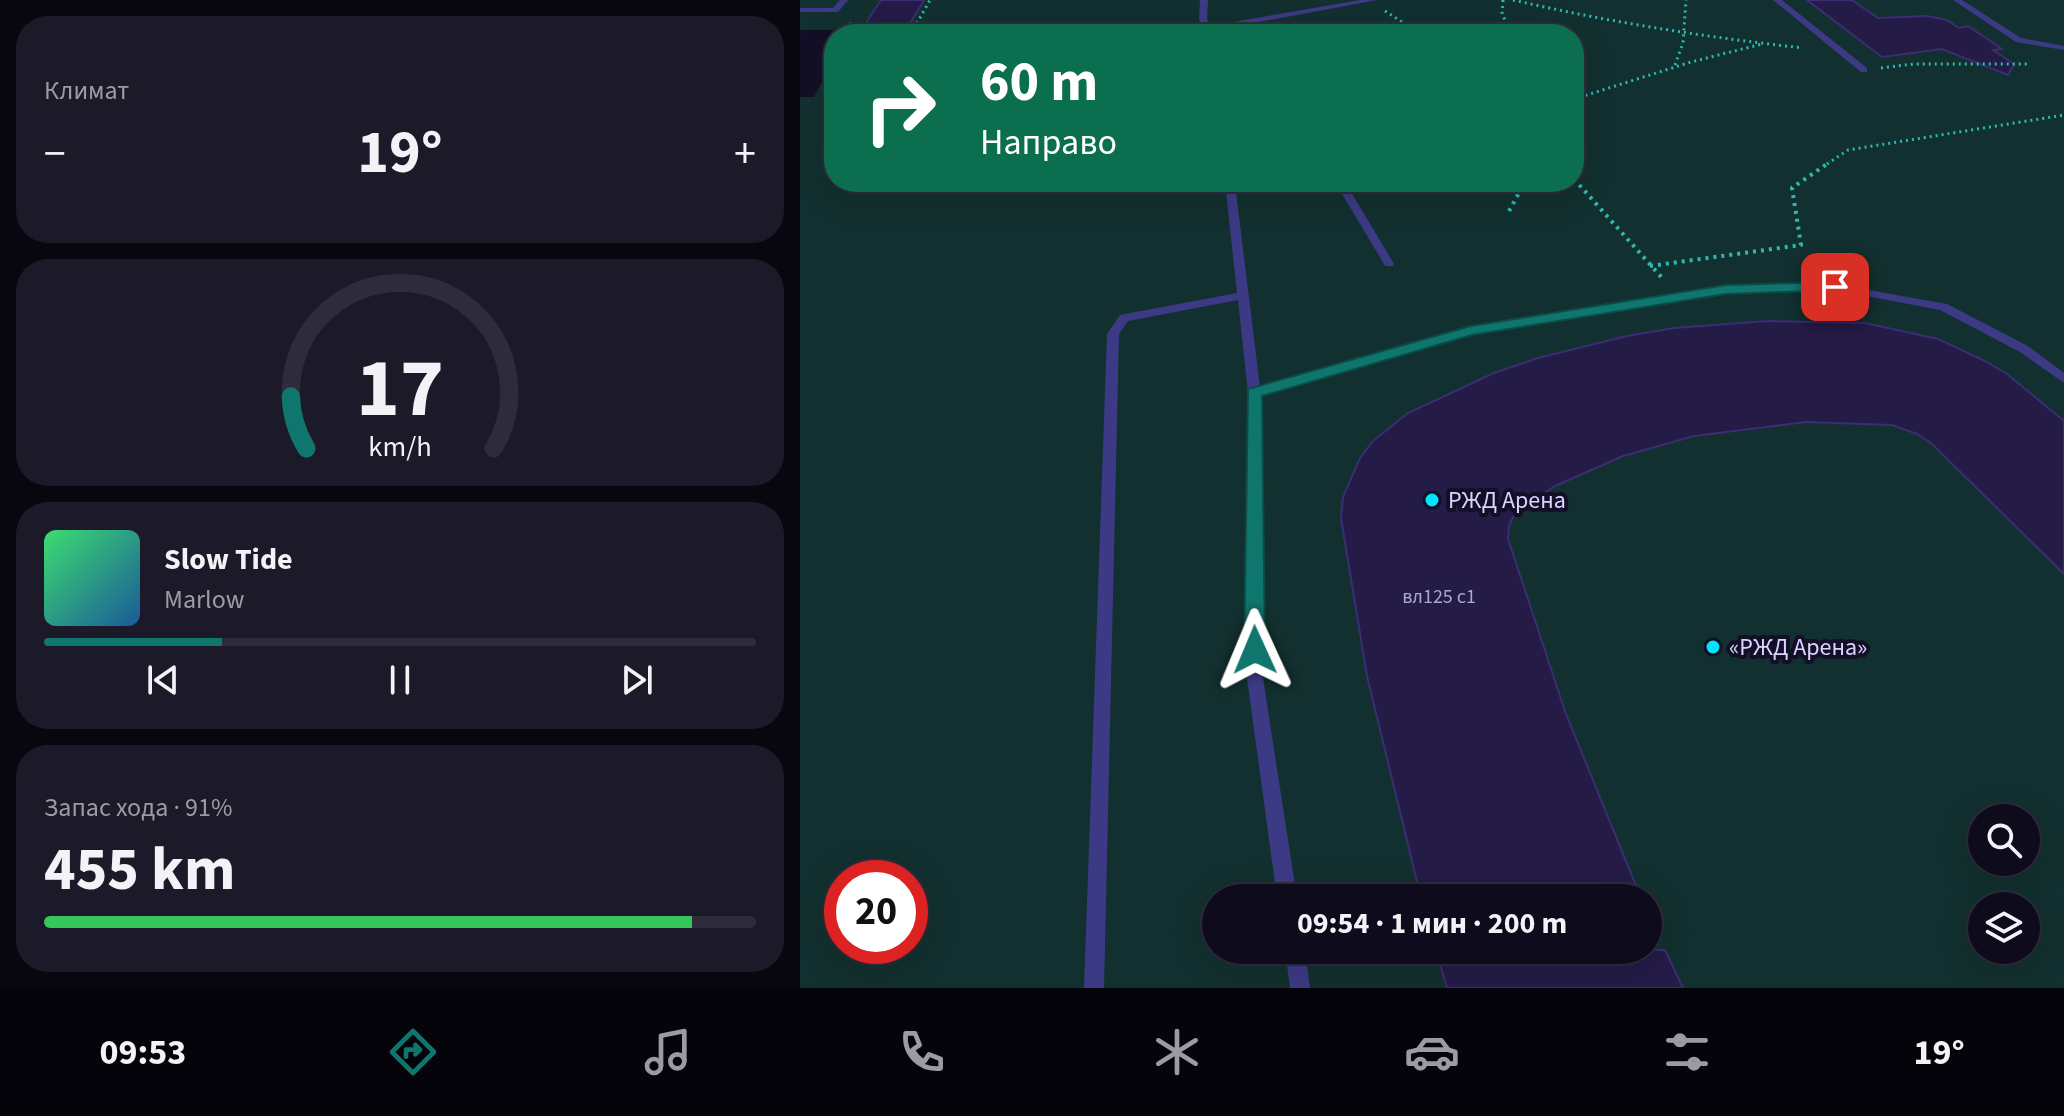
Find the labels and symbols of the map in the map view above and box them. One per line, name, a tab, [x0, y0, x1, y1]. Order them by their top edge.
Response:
pin	[1801, 253, 1869, 321]
place label: РЖД Арена	[1448, 483, 1566, 518]
marker: РЖД Арена	[1423, 491, 1441, 509]
house number: вл125 с1	[1402, 583, 1476, 611]
position arrow	[1213, 608, 1297, 692]
place label: «РЖД Арена»	[1729, 630, 1867, 665]
marker: «РЖД Арена»	[1704, 638, 1722, 656]
speed limit sign: 20	[824, 860, 928, 964]

